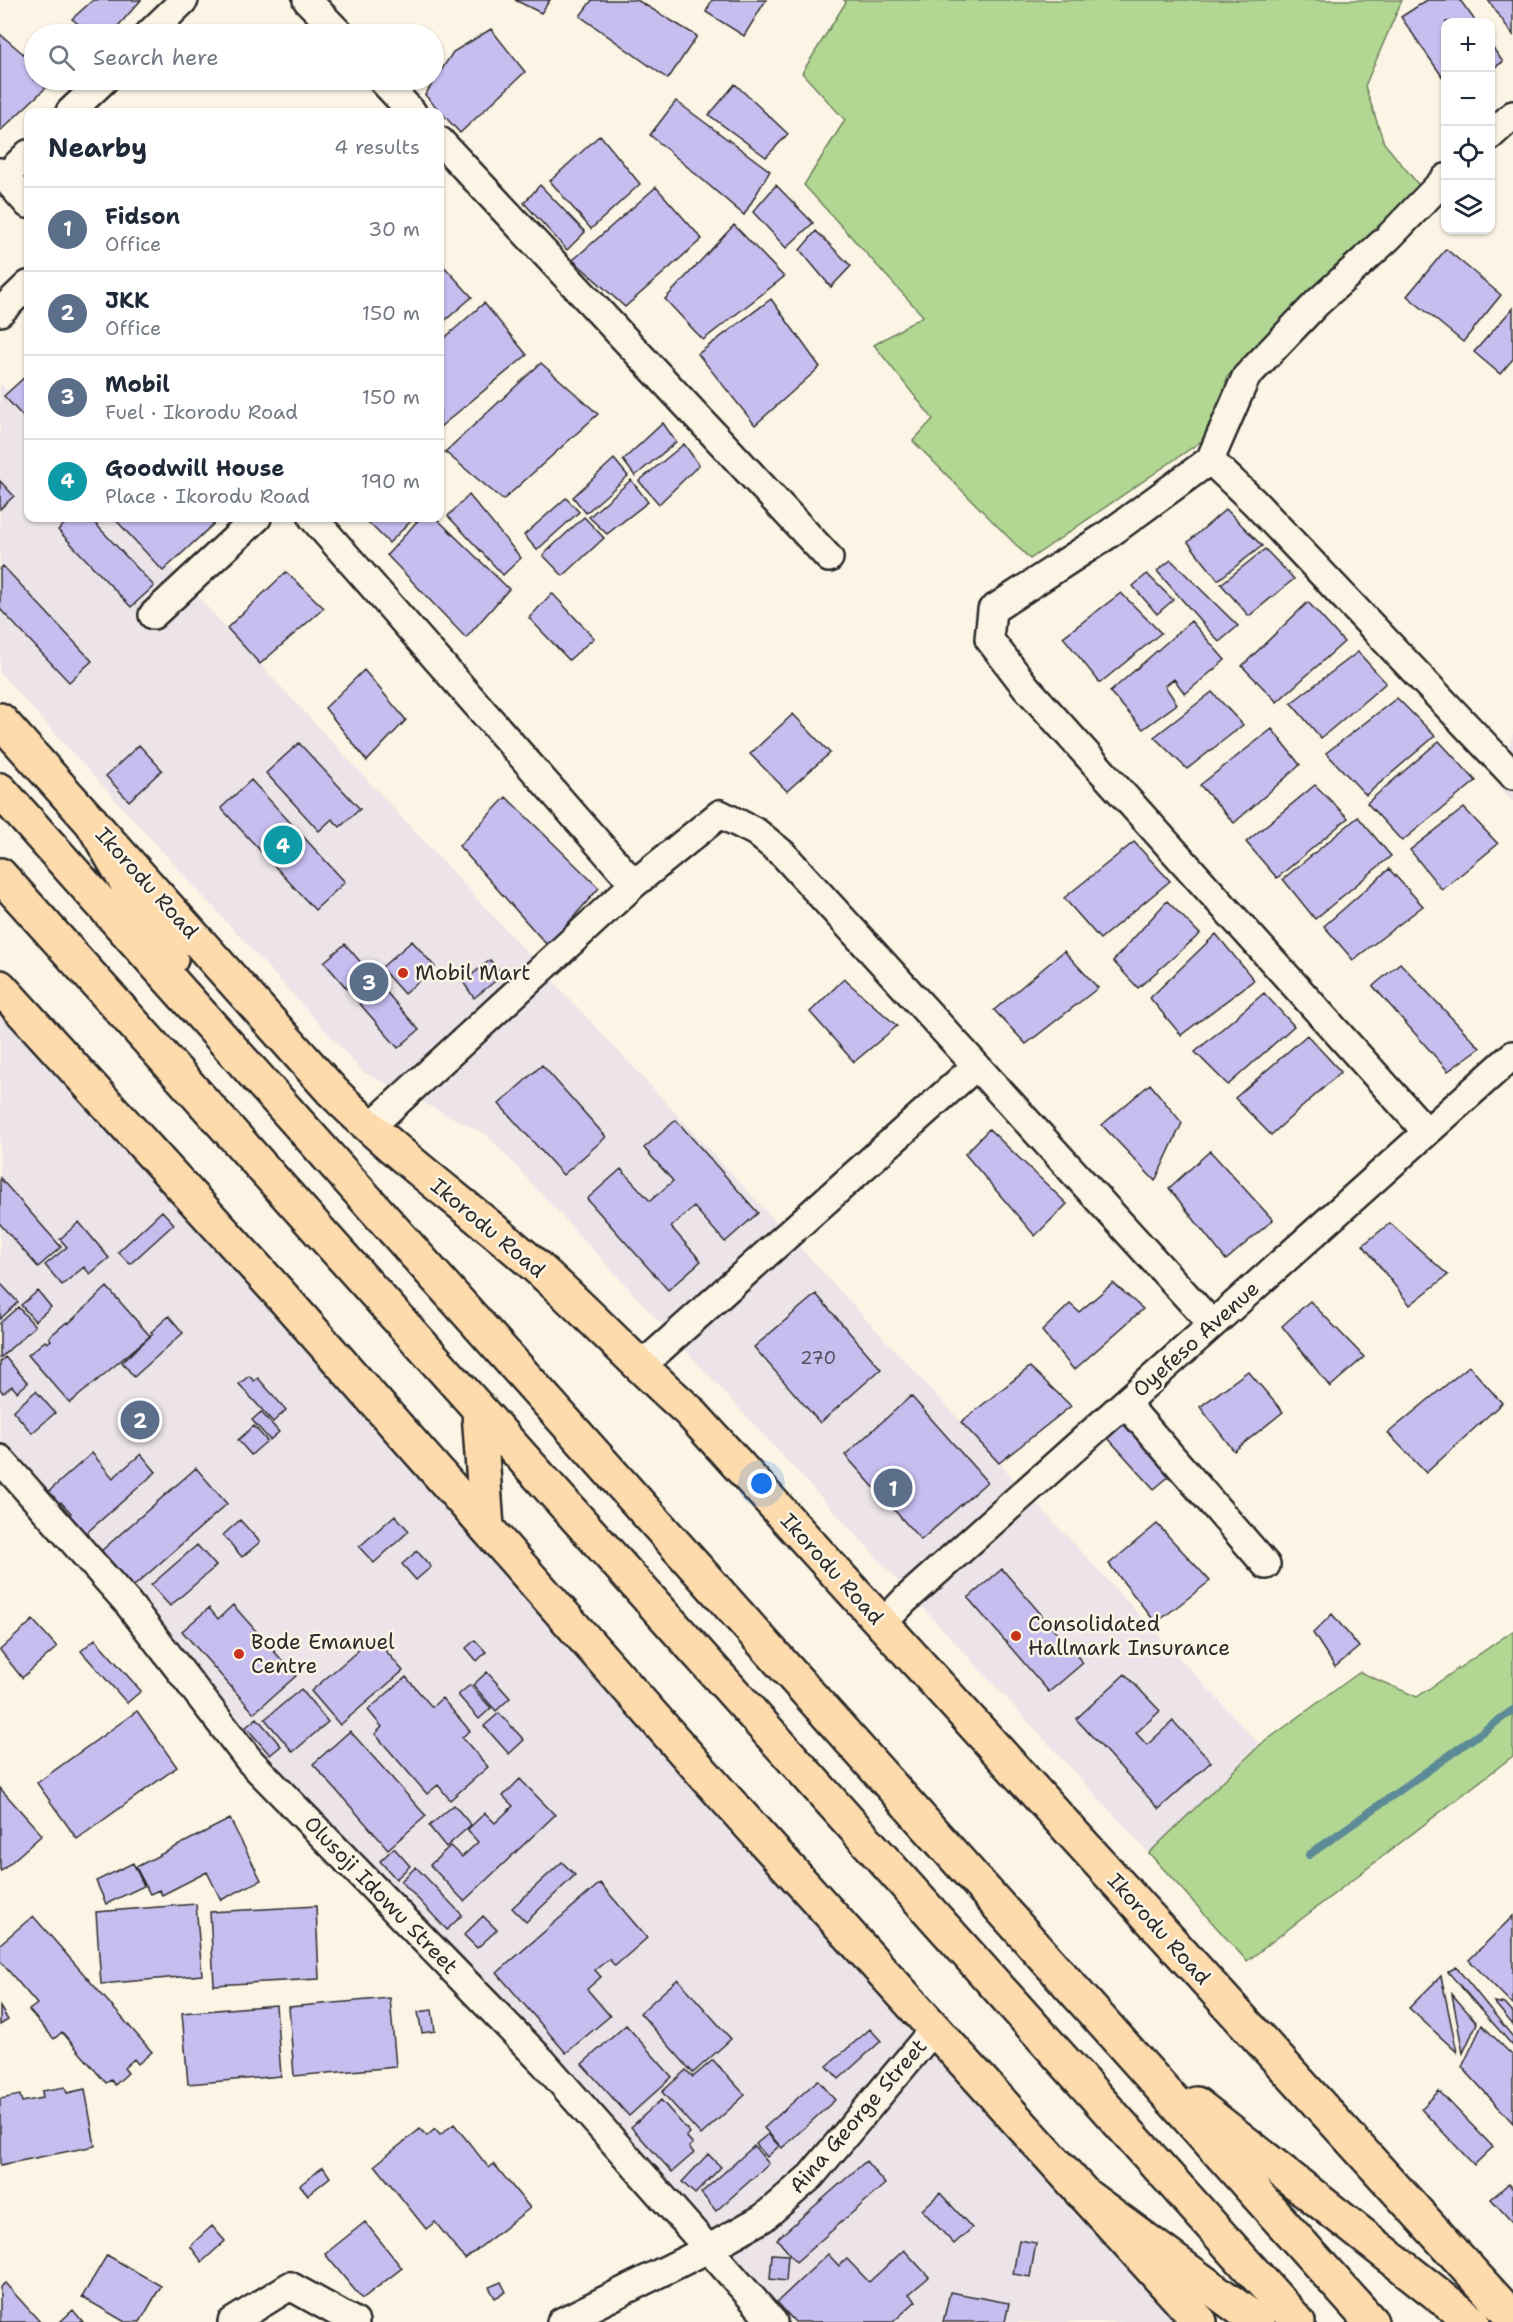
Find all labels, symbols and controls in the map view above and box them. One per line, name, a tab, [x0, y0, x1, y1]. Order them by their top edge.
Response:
map controls	[1441, 18, 1495, 234]
button: +	[1441, 18, 1495, 72]
search box	[24, 24, 444, 90]
icon: search	[45, 41, 78, 74]
text: Search here	[93, 43, 219, 72]
button: −	[1441, 72, 1495, 126]
button: locate	[1441, 126, 1495, 180]
text: Nearby	[48, 130, 147, 165]
text: 4 results	[334, 134, 420, 160]
button: layers	[1441, 180, 1495, 234]
text: Fidson	[105, 202, 180, 231]
text: 1	[63, 216, 72, 242]
text: 30 m	[368, 216, 420, 242]
text: Office	[105, 231, 161, 257]
text: JKK	[105, 286, 149, 315]
text: 2	[61, 300, 75, 326]
text: 150 m	[362, 300, 420, 326]
text: Office	[105, 315, 161, 341]
text: Mobil	[105, 370, 170, 399]
text: 3	[61, 384, 75, 410]
text: 150 m	[362, 384, 420, 410]
text: Fuel · Ikorodu Road	[105, 399, 298, 425]
text: Goodwill House	[105, 454, 284, 483]
text: 4	[61, 468, 75, 494]
text: 190 m	[361, 468, 420, 494]
text: Place · Ikorodu Road	[105, 483, 310, 509]
street label: Ikorodu Road	[89, 821, 205, 945]
pin: 4	[264, 822, 302, 868]
place label: Mobil Mart	[415, 959, 530, 987]
pin: 3	[350, 960, 388, 1004]
marker: Mobil Mart	[396, 966, 410, 980]
street label: Ikorodu Road	[425, 1172, 551, 1284]
street label: Oyefeso Avenue	[1127, 1275, 1265, 1403]
house number: 270	[800, 1346, 836, 1370]
pin: 2	[120, 1398, 160, 1442]
pin: 1	[874, 1466, 912, 1510]
your location	[747, 1469, 776, 1498]
street label: Ikorodu Road	[774, 1507, 890, 1631]
place label: Consolidated Hallmark Insurance	[1028, 1610, 1230, 1662]
place label: Bode Emanuel Centre	[251, 1628, 395, 1680]
marker: Consolidated Hallmark Insurance	[1009, 1629, 1023, 1643]
marker: Bode Emanuel Centre	[232, 1647, 246, 1661]
street label: Olusoji Idowu Street	[298, 1810, 464, 1980]
street label: Ikorodu Road	[1101, 1867, 1217, 1991]
street label: Aina George Street	[783, 2033, 933, 2199]

